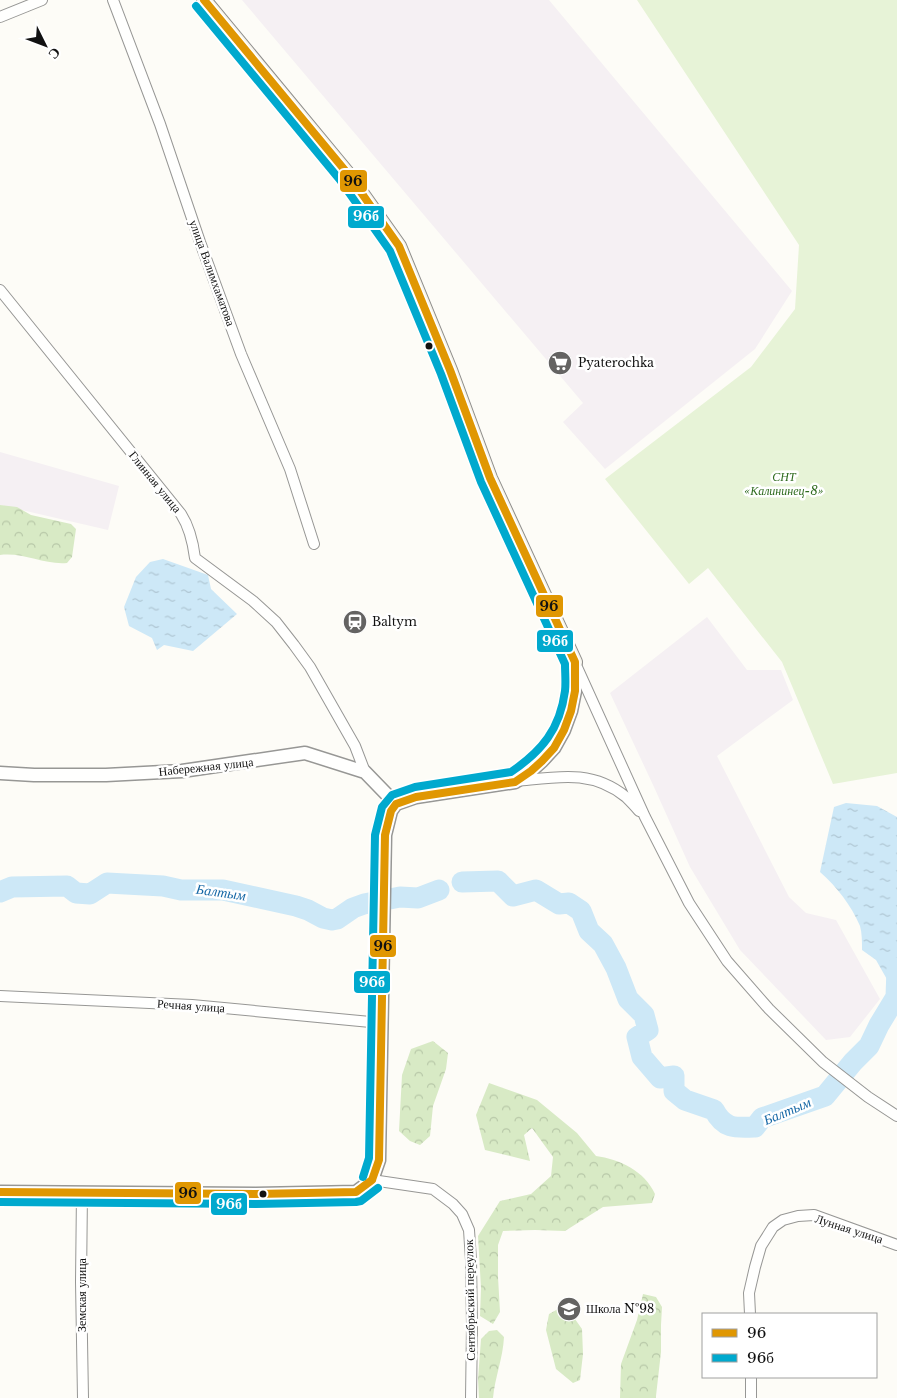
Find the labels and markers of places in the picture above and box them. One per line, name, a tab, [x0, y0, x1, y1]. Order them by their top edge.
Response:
unlabelled marker	[424, 341, 434, 351]
supermarket icon: Pyaterochka	[547, 350, 573, 376]
place label: Pyaterochka	[578, 355, 654, 370]
station icon: Baltym	[342, 609, 368, 635]
place label: Baltym	[372, 614, 417, 629]
unlabelled marker	[258, 1189, 268, 1199]
school or university icon: Школа №98	[556, 1296, 582, 1322]
place label: Школа №98	[586, 1301, 654, 1316]

